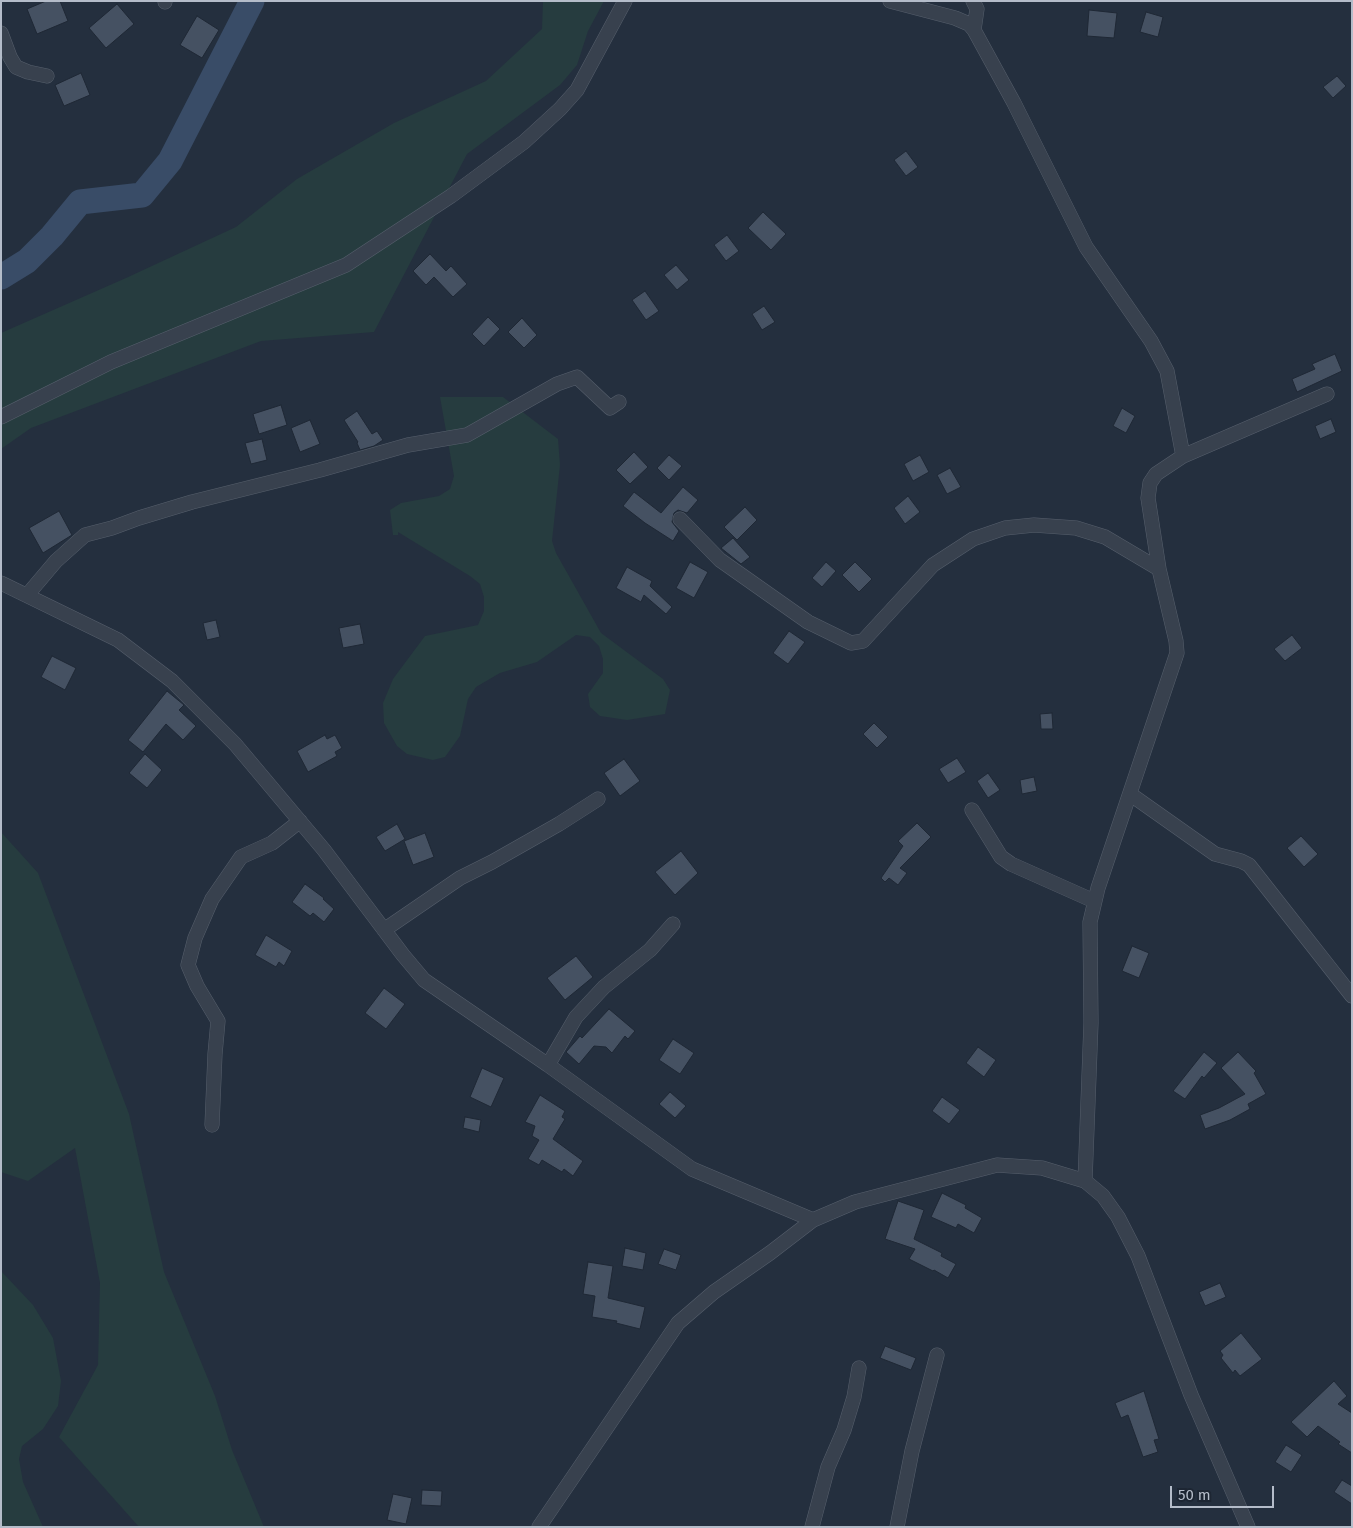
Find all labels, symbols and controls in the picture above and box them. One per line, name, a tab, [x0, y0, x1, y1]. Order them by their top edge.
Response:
scale bar	[1173, 1476, 1277, 1508]
text: 50 m	[1178, 1486, 1211, 1504]

